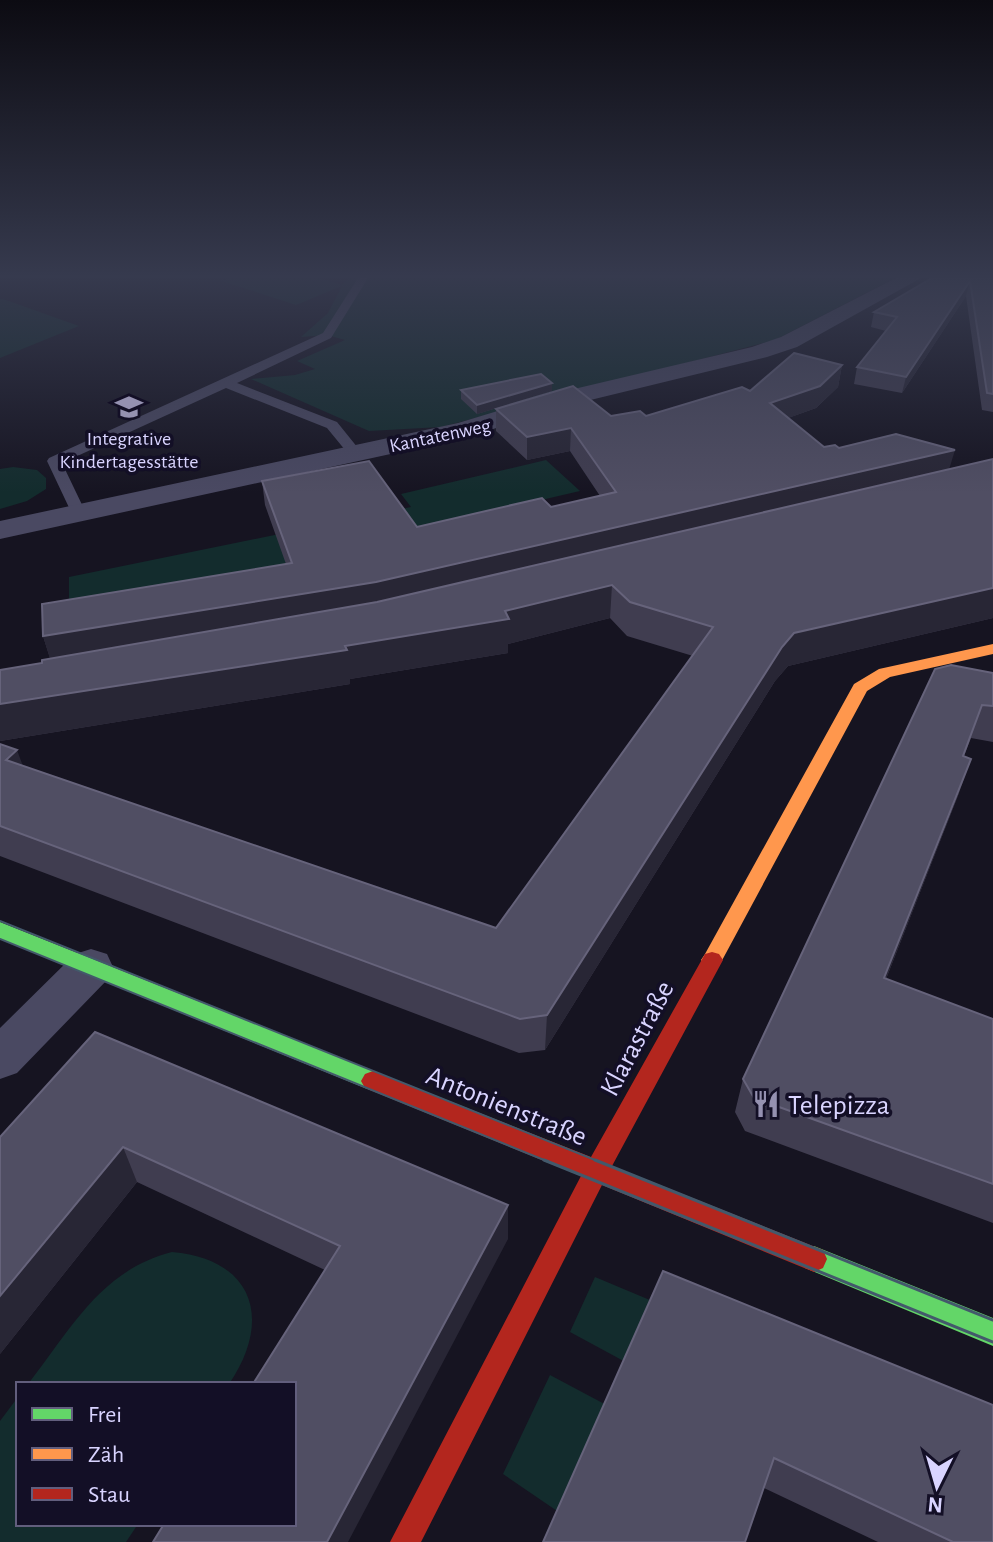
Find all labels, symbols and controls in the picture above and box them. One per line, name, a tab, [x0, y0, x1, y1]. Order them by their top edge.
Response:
school or university icon: Integrative Kindertagesstätte	[114, 392, 144, 422]
street label: Kantatenweg	[388, 415, 493, 456]
place label: Integrative Kindertagesstätte	[60, 429, 198, 472]
street label: Klarastraße	[596, 977, 680, 1101]
street label: Antonienstraße	[422, 1062, 590, 1152]
restaurant icon: Telepizza	[751, 1089, 781, 1119]
place label: Telepizza	[788, 1092, 890, 1120]
legend	[16, 1382, 296, 1526]
text: Frei	[88, 1403, 122, 1427]
text: Zäh	[88, 1443, 124, 1467]
north arrow	[897, 1446, 977, 1526]
text: Stau	[88, 1483, 130, 1507]
text: N	[927, 1493, 944, 1517]

